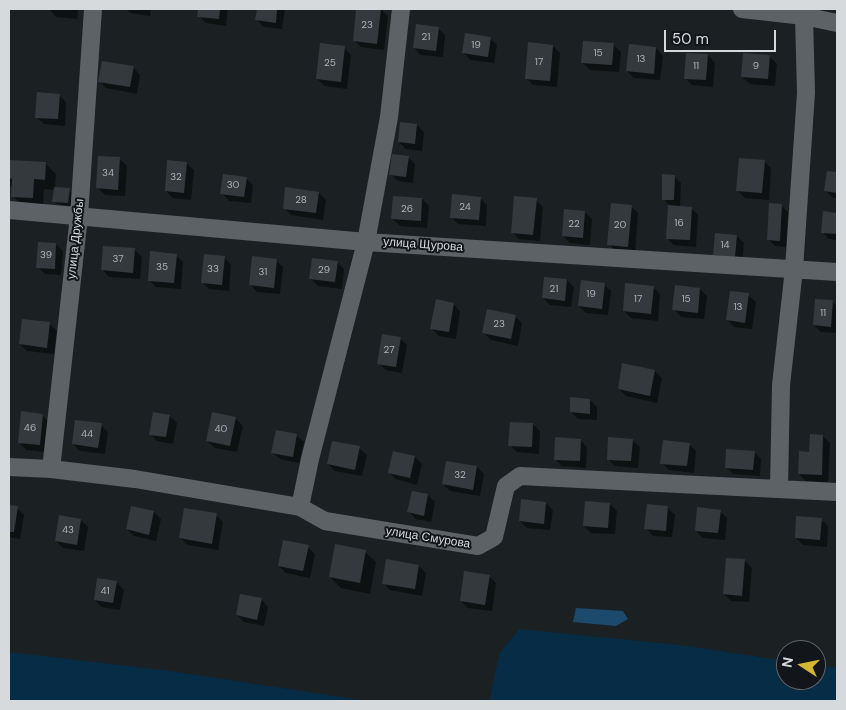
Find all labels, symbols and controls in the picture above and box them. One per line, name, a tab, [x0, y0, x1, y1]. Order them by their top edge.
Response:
house number: 23	[361, 19, 373, 31]
scale bar	[666, 20, 778, 52]
text: 50 m	[672, 29, 709, 49]
house number: 21	[422, 31, 430, 43]
house number: 19	[471, 39, 481, 51]
house number: 15	[593, 47, 603, 59]
house number: 13	[636, 53, 646, 65]
house number: 17	[535, 56, 543, 68]
house number: 25	[324, 57, 336, 69]
house number: 11	[693, 60, 699, 72]
house number: 9	[753, 60, 759, 72]
house number: 34	[102, 167, 114, 179]
house number: 32	[170, 171, 182, 183]
house number: 30	[227, 179, 239, 191]
house number: 28	[295, 194, 307, 206]
street label: улица Дружбы	[65, 198, 87, 280]
house number: 24	[459, 201, 471, 213]
house number: 26	[401, 203, 413, 215]
house number: 16	[674, 217, 684, 229]
house number: 22	[568, 218, 580, 230]
house number: 20	[614, 219, 626, 231]
street label: улица Щурова	[383, 235, 463, 255]
house number: 14	[720, 239, 730, 251]
house number: 39	[40, 249, 52, 261]
house number: 37	[112, 253, 124, 265]
house number: 35	[156, 261, 168, 273]
house number: 33	[207, 263, 219, 275]
house number: 29	[318, 264, 330, 276]
house number: 31	[259, 266, 267, 278]
house number: 21	[550, 283, 558, 295]
house number: 19	[586, 288, 596, 300]
house number: 17	[634, 293, 642, 305]
house number: 15	[681, 293, 691, 305]
house number: 13	[733, 301, 743, 313]
house number: 11	[820, 307, 826, 319]
house number: 23	[493, 318, 505, 330]
house number: 27	[384, 344, 394, 356]
house number: 46	[24, 422, 36, 434]
house number: 40	[215, 423, 227, 435]
house number: 44	[81, 428, 93, 440]
house number: 32	[454, 469, 466, 481]
house number: 43	[62, 524, 74, 536]
street label: улица Смурова	[385, 524, 471, 552]
house number: 41	[100, 585, 110, 597]
north arrow	[776, 640, 826, 690]
text: N	[777, 656, 797, 669]

